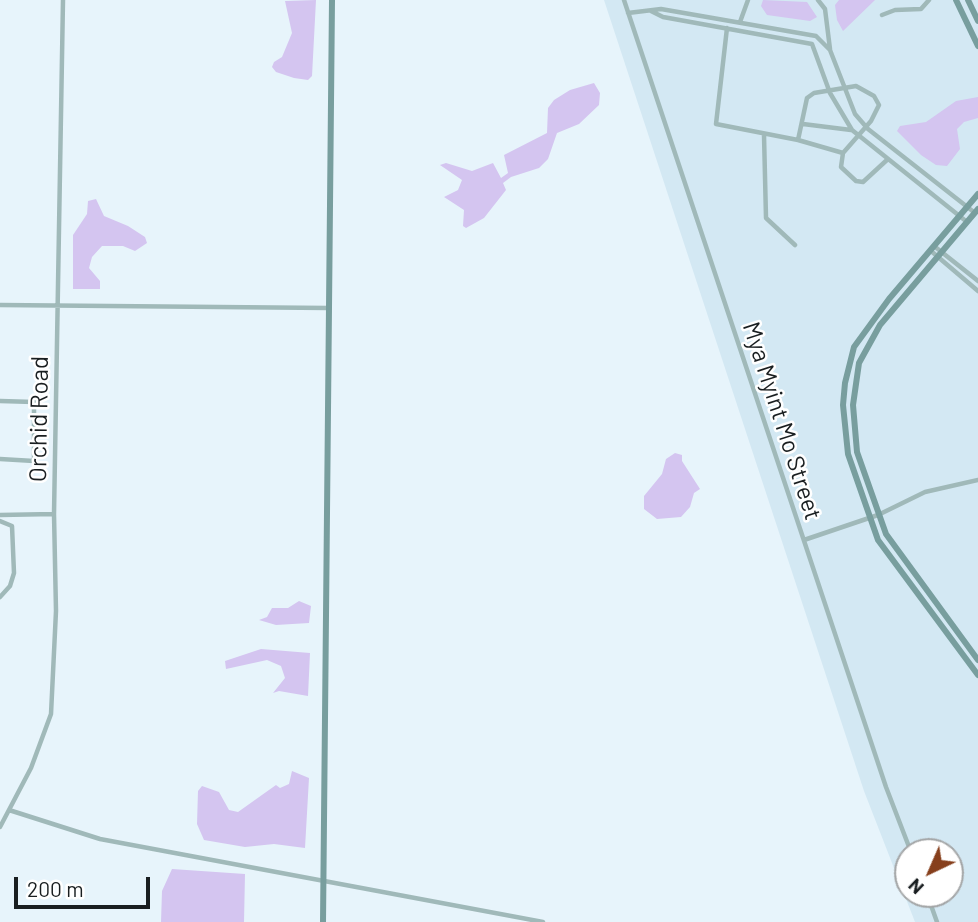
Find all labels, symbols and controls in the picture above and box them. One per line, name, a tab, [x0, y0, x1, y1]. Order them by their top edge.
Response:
street label: Mya Myint Mo Street	[736, 318, 828, 524]
street label: Orchid Road	[24, 356, 54, 482]
north arrow	[894, 838, 964, 908]
scale bar	[18, 862, 154, 906]
text: N	[903, 874, 928, 900]
text: 200 m	[27, 876, 84, 901]

